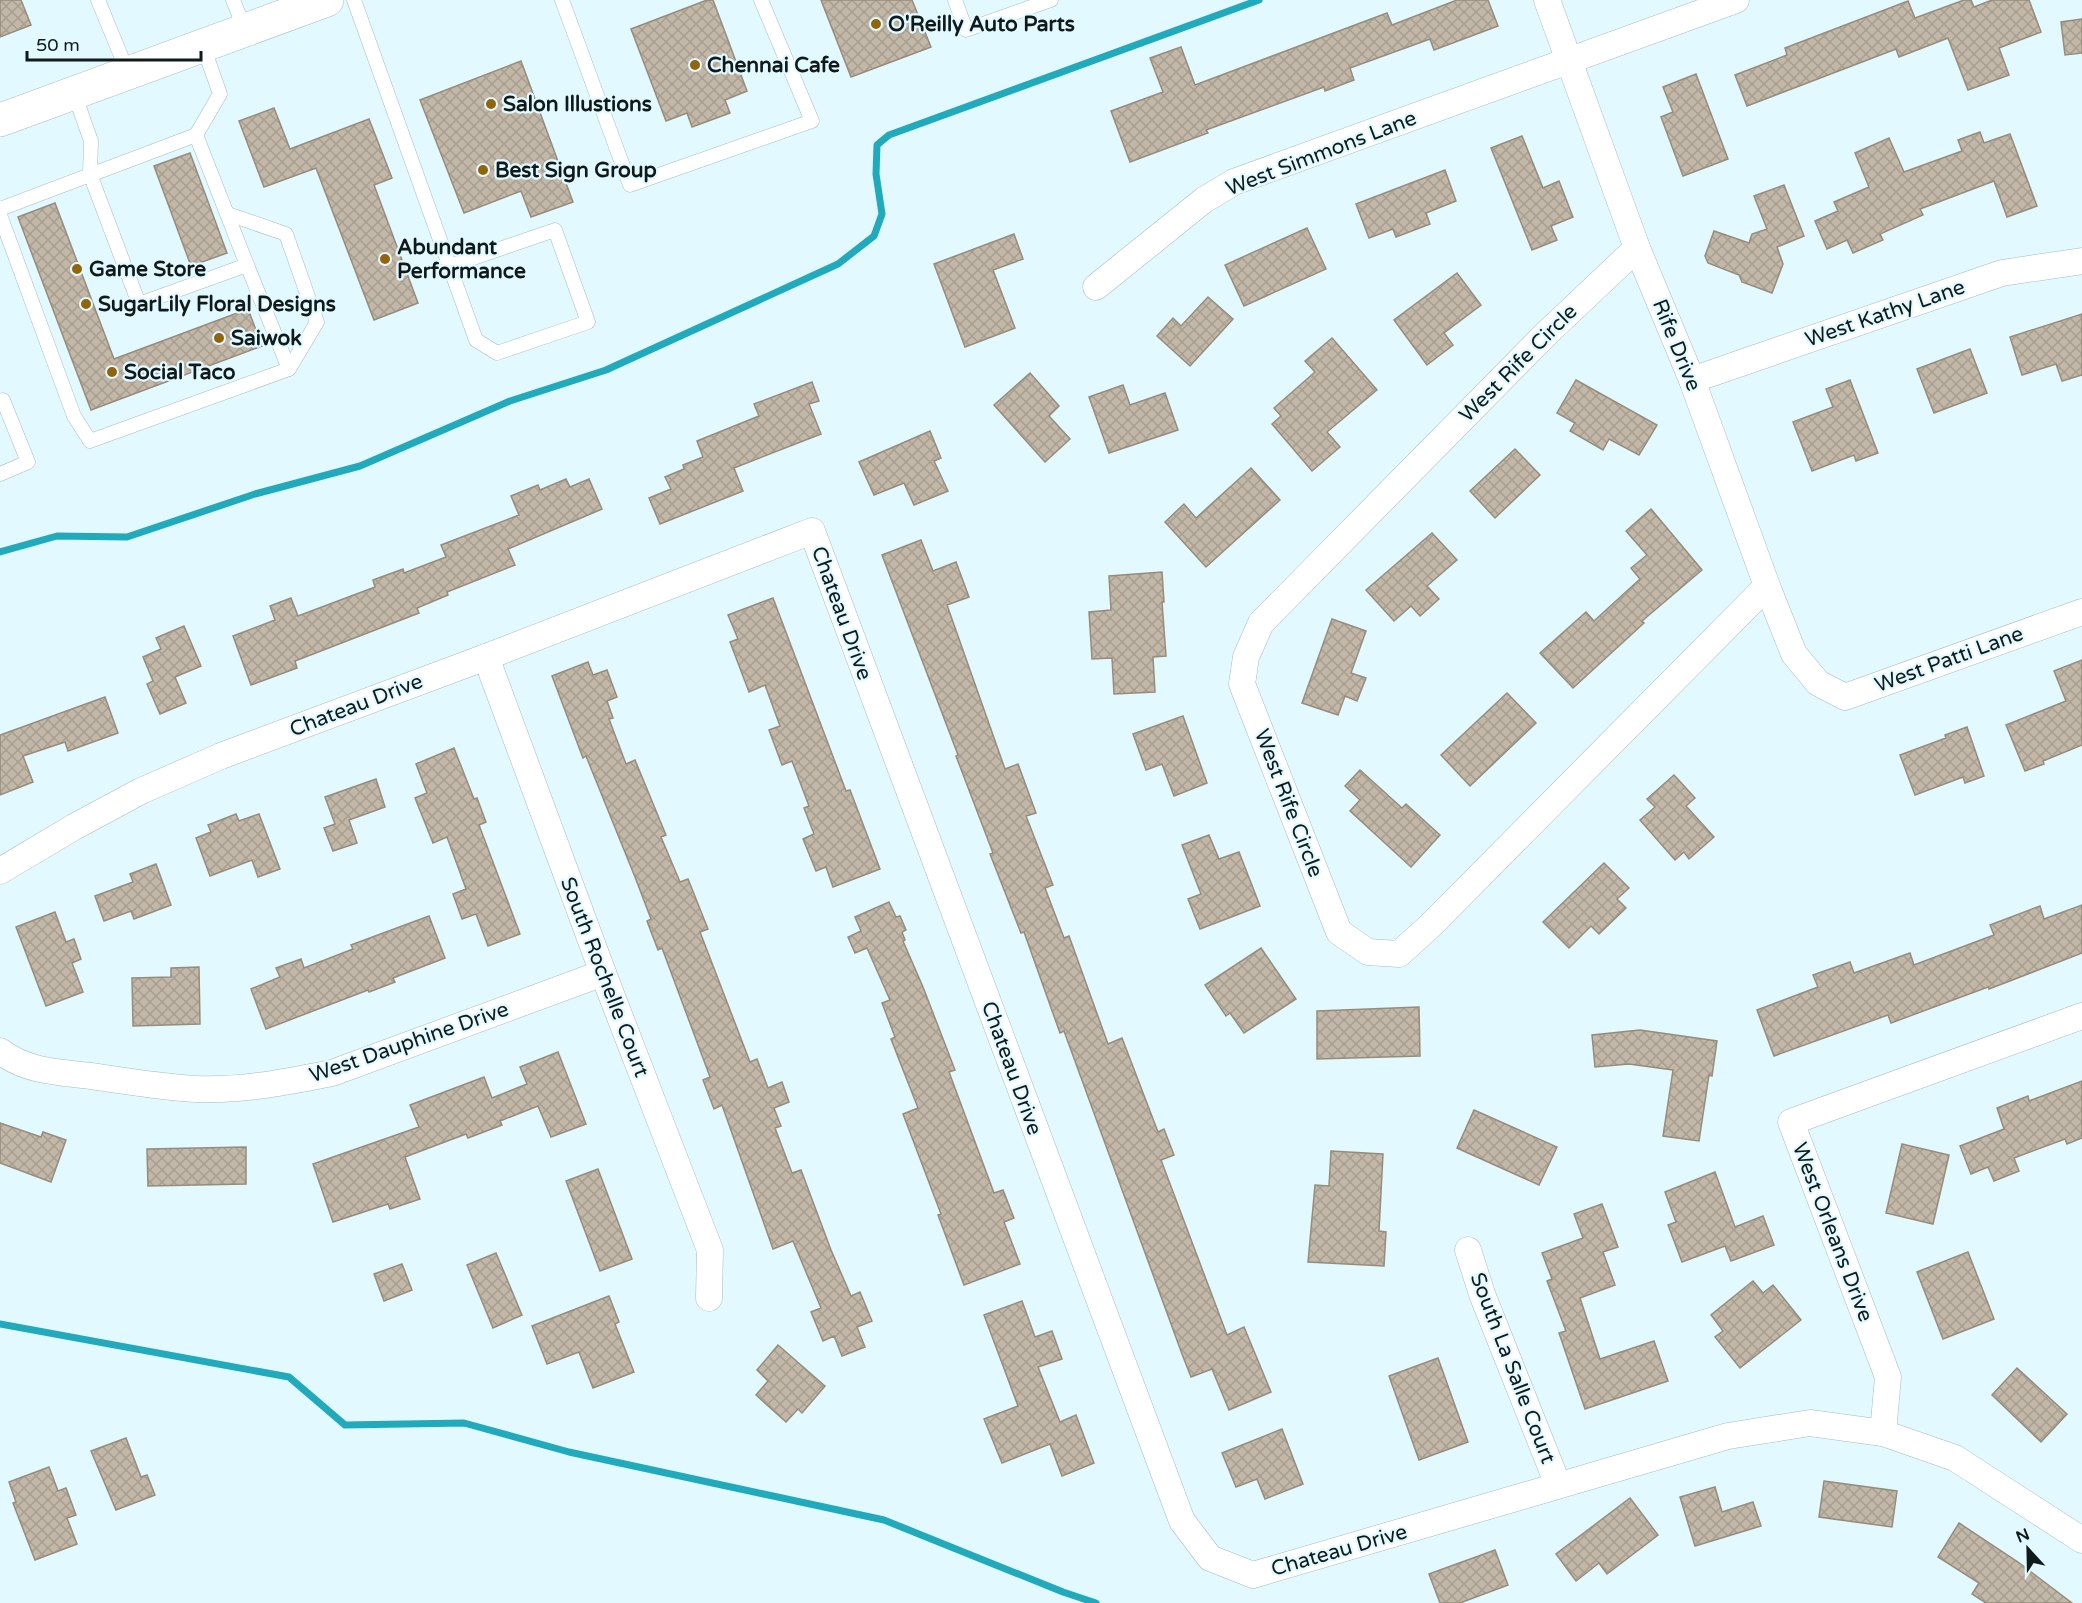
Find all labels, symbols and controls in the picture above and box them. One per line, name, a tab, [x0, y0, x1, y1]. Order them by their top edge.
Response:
place label: O'Reilly Auto Parts	[888, 12, 1075, 37]
marker: O'Reilly Auto Parts	[869, 17, 883, 31]
scale bar	[27, 24, 201, 62]
text: 50 m	[36, 34, 80, 56]
place label: Chennai Cafe	[707, 53, 840, 78]
marker: Chennai Cafe	[688, 58, 702, 72]
place label: Salon Illustions	[503, 92, 652, 117]
marker: Salon Illustions	[484, 97, 498, 111]
street label: West Simmons Lane	[1222, 106, 1420, 201]
place label: Best Sign Group	[495, 158, 657, 183]
marker: Best Sign Group	[476, 163, 490, 177]
place label: Abundant Performance	[397, 235, 526, 284]
marker: Abundant Performance	[378, 252, 392, 266]
place label: Game Store	[89, 257, 206, 282]
marker: Game Store	[70, 262, 84, 276]
street label: West Kathy Lane	[1802, 274, 1968, 353]
place label: SugarLily Floral Designs	[98, 292, 336, 317]
street label: Rife Drive	[1647, 296, 1706, 395]
marker: SugarLily Floral Designs	[79, 297, 93, 311]
street label: West Rife Circle	[1454, 299, 1583, 428]
place label: Saiwok	[231, 326, 302, 351]
marker: Saiwok	[212, 331, 226, 345]
place label: Social Taco	[124, 360, 236, 385]
marker: Social Taco	[105, 365, 119, 379]
street label: Chateau Drive	[806, 543, 877, 684]
street label: West Patti Lane	[1872, 621, 2027, 698]
street label: Chateau Drive	[286, 669, 426, 742]
street label: West Rife Circle	[1249, 726, 1328, 881]
street label: South Rochelle Court	[555, 874, 654, 1081]
street label: West Dauphine Drive	[306, 997, 512, 1088]
street label: Chateau Drive	[976, 998, 1047, 1139]
street label: West Orleans Drive	[1787, 1139, 1878, 1325]
street label: South La Salle Court	[1465, 1269, 1560, 1467]
street label: Chateau Drive	[1268, 1519, 1410, 1582]
north arrow	[1998, 1519, 2058, 1579]
text: N	[2013, 1524, 2032, 1548]

